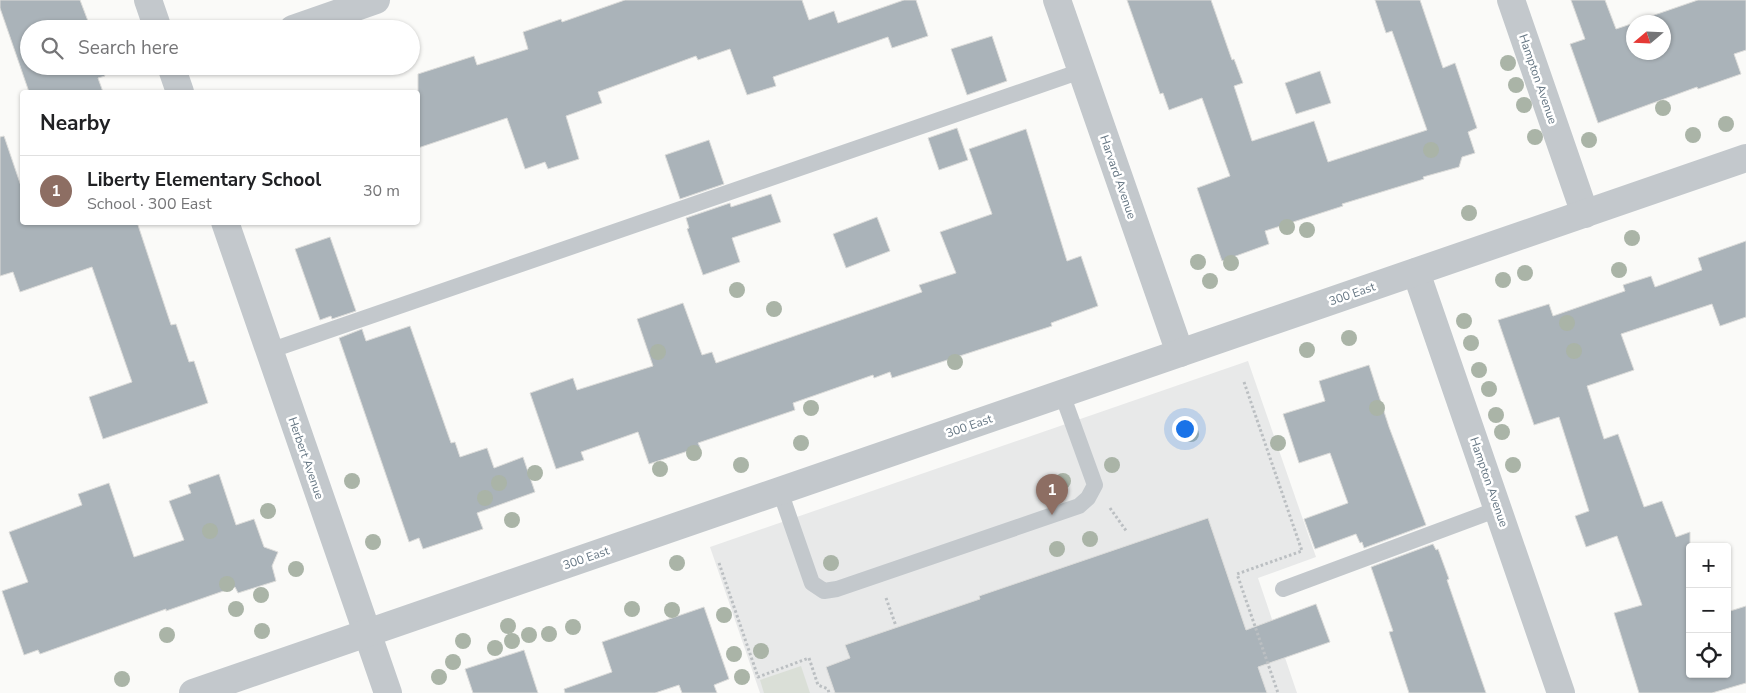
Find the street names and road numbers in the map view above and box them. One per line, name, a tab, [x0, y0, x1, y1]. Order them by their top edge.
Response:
street label: Hampton Avenue	[1515, 32, 1561, 126]
street label: Harvard Avenue	[1096, 133, 1140, 221]
street label: 300 East	[1327, 278, 1378, 309]
street label: 300 East	[944, 410, 995, 441]
street label: Herbert Avenue	[284, 415, 328, 501]
street label: Hampton Avenue	[1466, 435, 1512, 529]
street label: 300 East	[561, 542, 612, 573]

